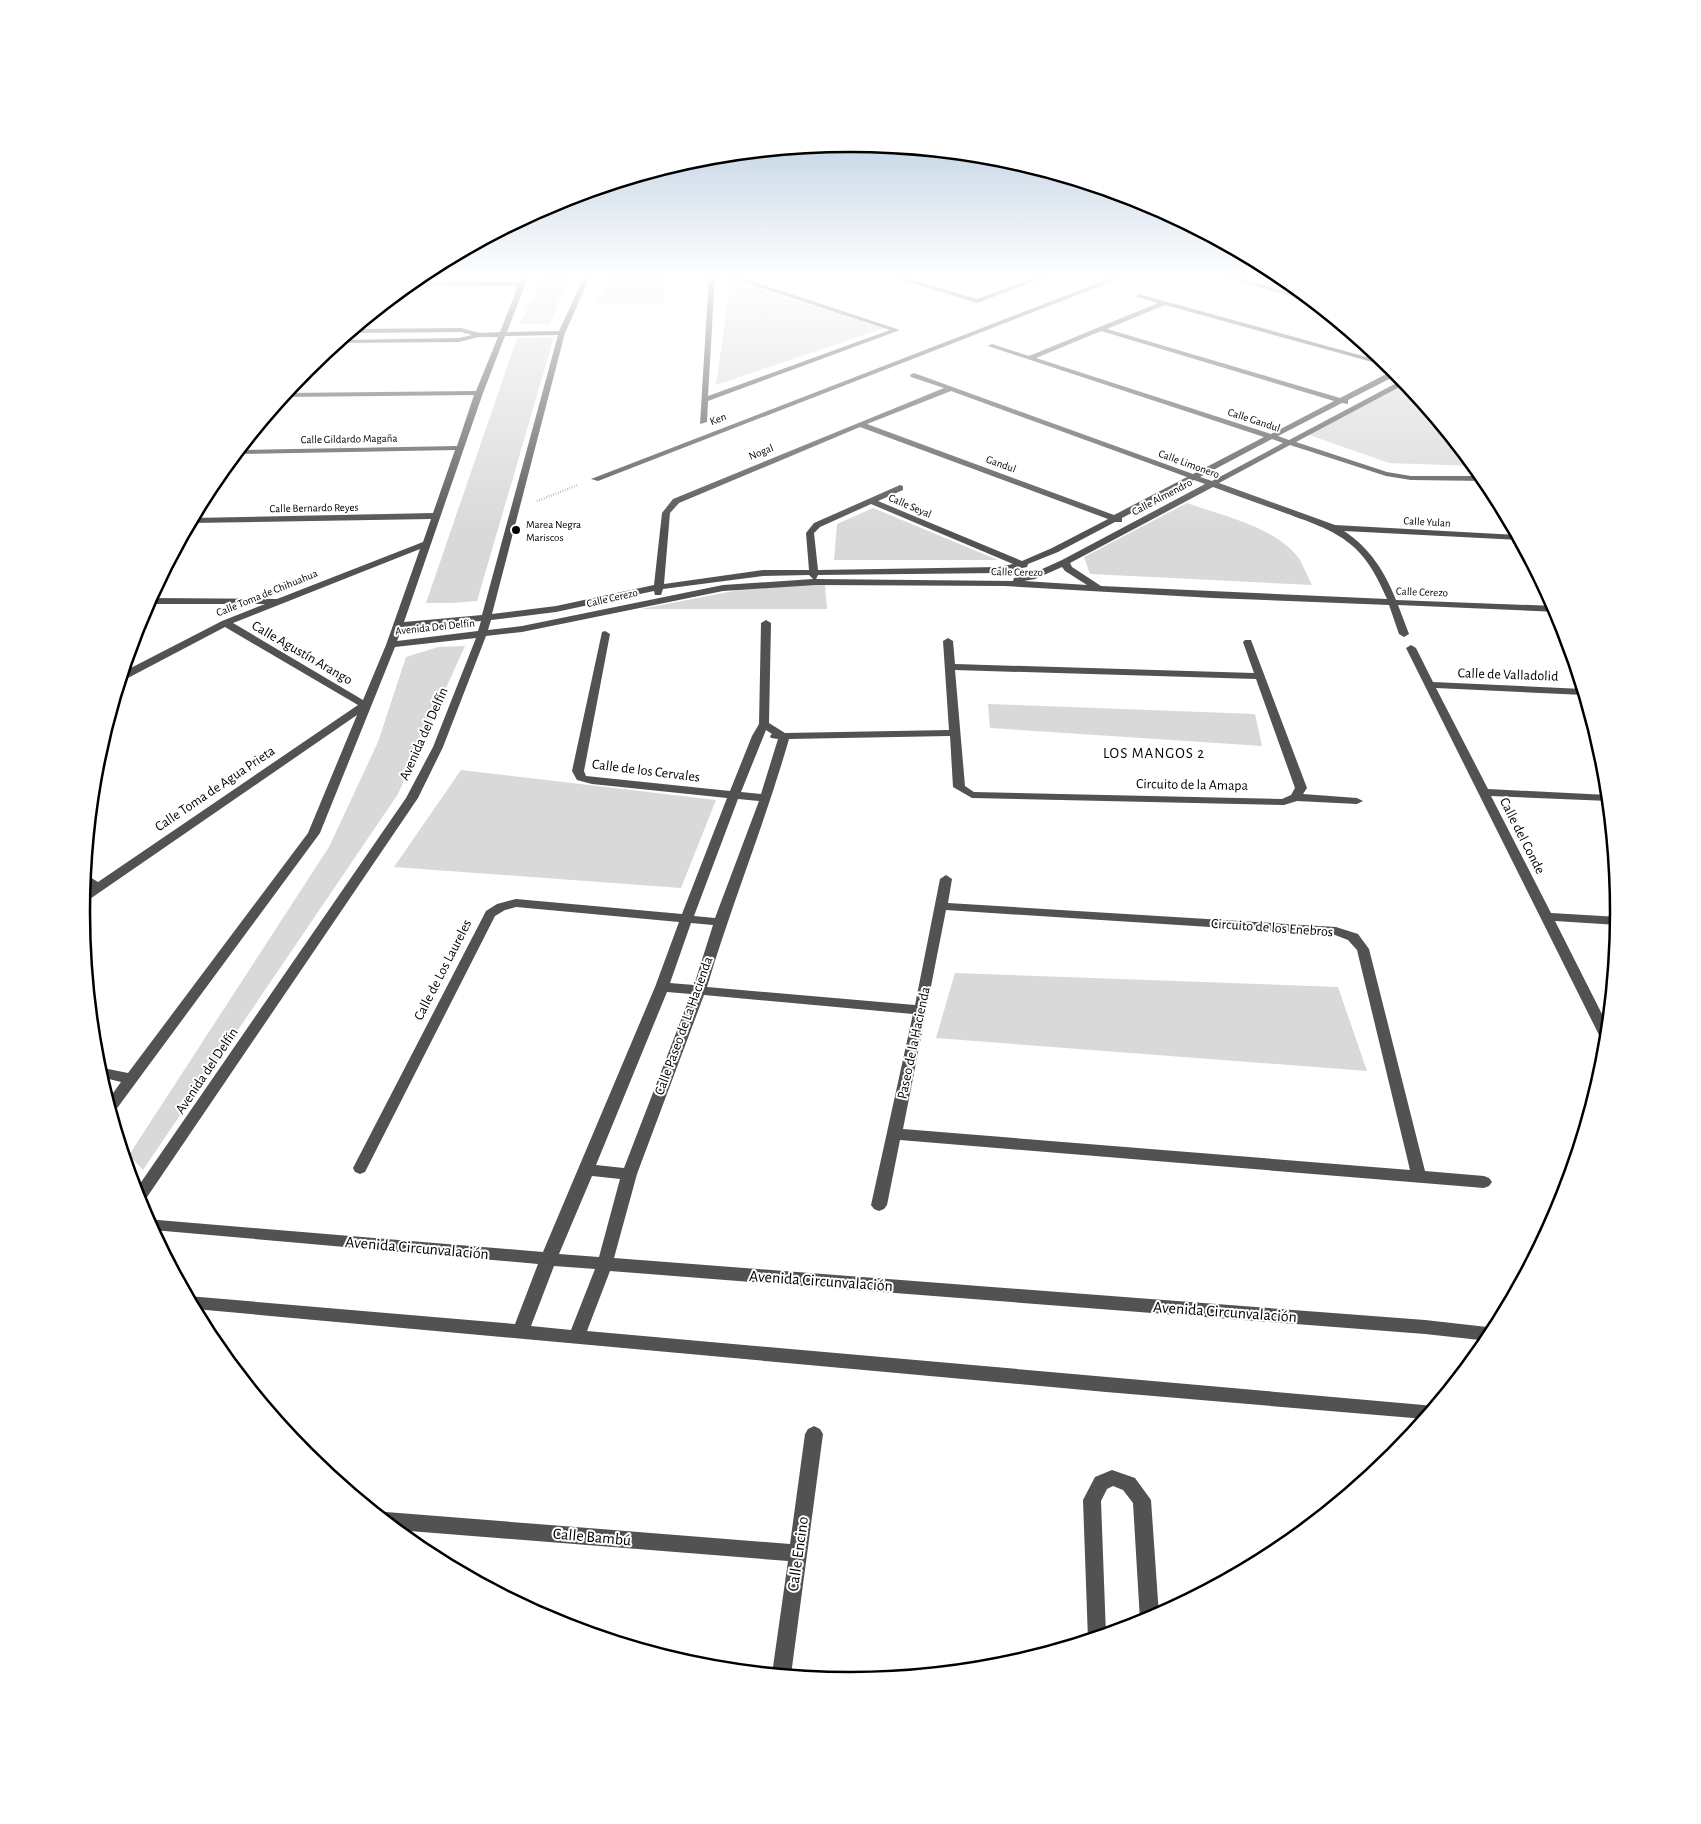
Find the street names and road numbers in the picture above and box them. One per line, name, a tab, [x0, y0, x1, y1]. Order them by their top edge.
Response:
street label: Calle Gandul	[1226, 406, 1282, 434]
street label: Ken	[708, 411, 728, 427]
street label: Calle Gildardo Magaña	[300, 433, 398, 445]
street label: Nogal	[747, 442, 775, 462]
street label: Calle Limonero	[1157, 448, 1221, 480]
street label: Gandul	[984, 454, 1018, 474]
street label: Calle Almendro	[1130, 477, 1194, 517]
street label: Calle Seyal	[887, 492, 933, 520]
street label: Calle Bernardo Reyes	[269, 502, 359, 514]
street label: Calle Yulan	[1403, 515, 1451, 529]
street label: Calle Cerezo	[991, 566, 1043, 578]
street label: Calle Toma de Chihuahua	[215, 568, 319, 618]
street label: Calle Cerezo	[1396, 586, 1448, 598]
street label: Calle Cerezo	[585, 587, 639, 609]
street label: Avenida Del Delfín	[395, 617, 475, 637]
street label: Calle Agustín Arango	[249, 619, 355, 688]
street label: Calle de Valladolid	[1457, 666, 1559, 684]
street label: Avenida del Delfín	[397, 686, 451, 782]
street label: Calle Toma de Agua Prieta	[153, 743, 278, 834]
street label: Calle de los Cervales	[591, 757, 701, 785]
street label: Circuito de la Amapa	[1136, 777, 1249, 793]
street label: Calle del Conde	[1497, 796, 1547, 876]
street label: Calle de Los Laureles	[412, 917, 474, 1023]
street label: Circuito de los Enebros	[1211, 917, 1333, 939]
street label: Calle Paseo de La Hacienda	[652, 954, 716, 1097]
street label: Paseo de la Hacienda	[895, 985, 933, 1100]
street label: Avenida del Delfín	[173, 1026, 241, 1116]
street label: Avenida Circunvalación	[345, 1234, 489, 1262]
street label: Avenida Circunvalación	[749, 1268, 893, 1294]
street label: Avenida Circunvalación	[1153, 1299, 1297, 1325]
street label: Calle Encino	[785, 1515, 811, 1593]
street label: Calle Bambú	[552, 1526, 632, 1548]

